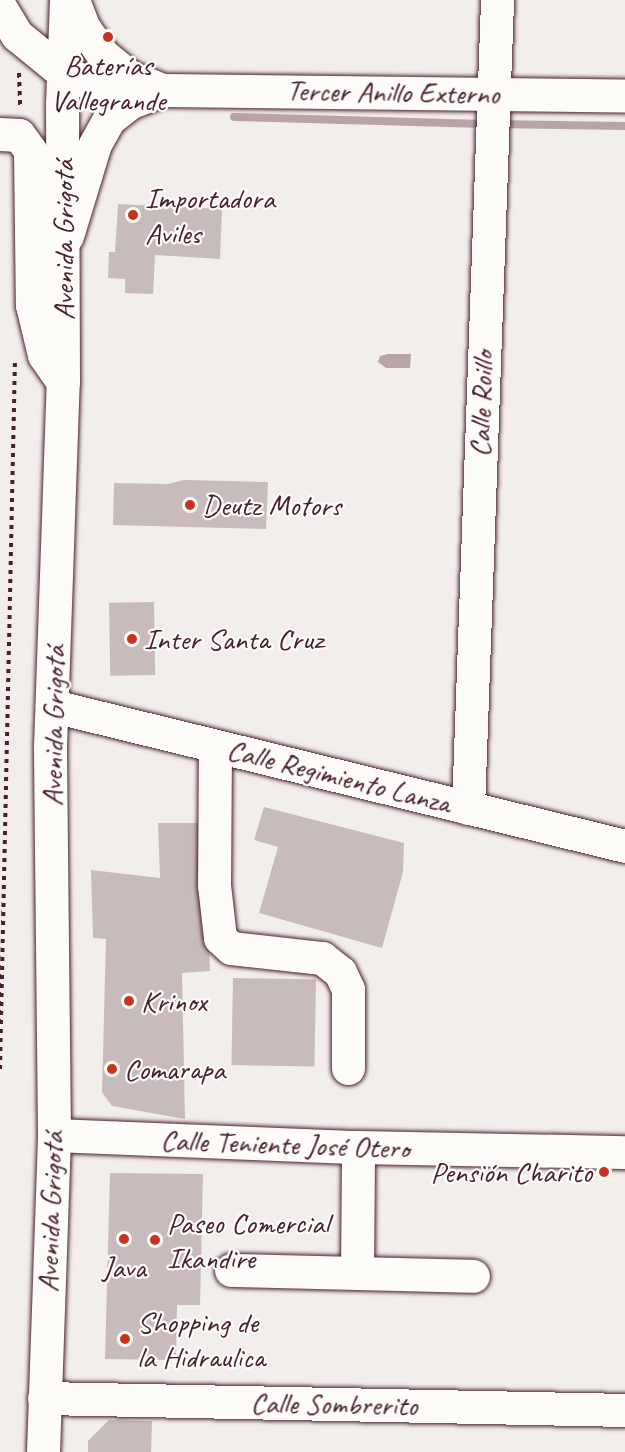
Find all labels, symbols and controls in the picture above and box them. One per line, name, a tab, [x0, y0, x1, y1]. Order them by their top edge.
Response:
marker: Baterías Vallegrande	[101, 30, 115, 44]
place label: Baterías Vallegrande	[51, 47, 165, 118]
street label: Tercer Anillo Externo	[286, 72, 500, 112]
street label: Avenida Grigotá	[45, 160, 81, 320]
place label: Importadora Aviles	[145, 180, 275, 250]
marker: Importadora Aviles	[126, 208, 140, 222]
street label: Calle Roillo	[461, 350, 501, 458]
place label: Deutz Motors	[202, 487, 341, 523]
marker: Deutz Motors	[183, 498, 197, 512]
place label: Inter Santa Cruz	[144, 621, 323, 657]
marker: Inter Santa Cruz	[125, 632, 139, 646]
street label: Avenida Grigotá	[34, 645, 72, 807]
street label: Calle Regimiento Lanza	[222, 730, 456, 822]
place label: Krinox	[141, 983, 207, 1019]
marker: Krinox	[122, 994, 136, 1008]
place label: Comarapa	[124, 1051, 225, 1087]
marker: Comarapa	[105, 1062, 119, 1076]
street label: Calle Teniente José Otero	[161, 1122, 409, 1166]
street label: Avenida Grigotá	[29, 1131, 71, 1293]
place label: Pensión Charito	[430, 1154, 592, 1190]
marker: Pensión Charito	[597, 1165, 611, 1179]
place label: Paseo Comercial Ikandire	[167, 1205, 328, 1276]
marker: Java	[117, 1232, 131, 1246]
marker: Paseo Comercial Ikandire	[148, 1233, 162, 1247]
place label: Java	[102, 1249, 146, 1285]
place label: Shopping de la Hidraulica	[137, 1304, 264, 1374]
marker: Shopping de la Hidraulica	[118, 1332, 132, 1346]
street label: Calle Sombrerito	[250, 1385, 418, 1423]

